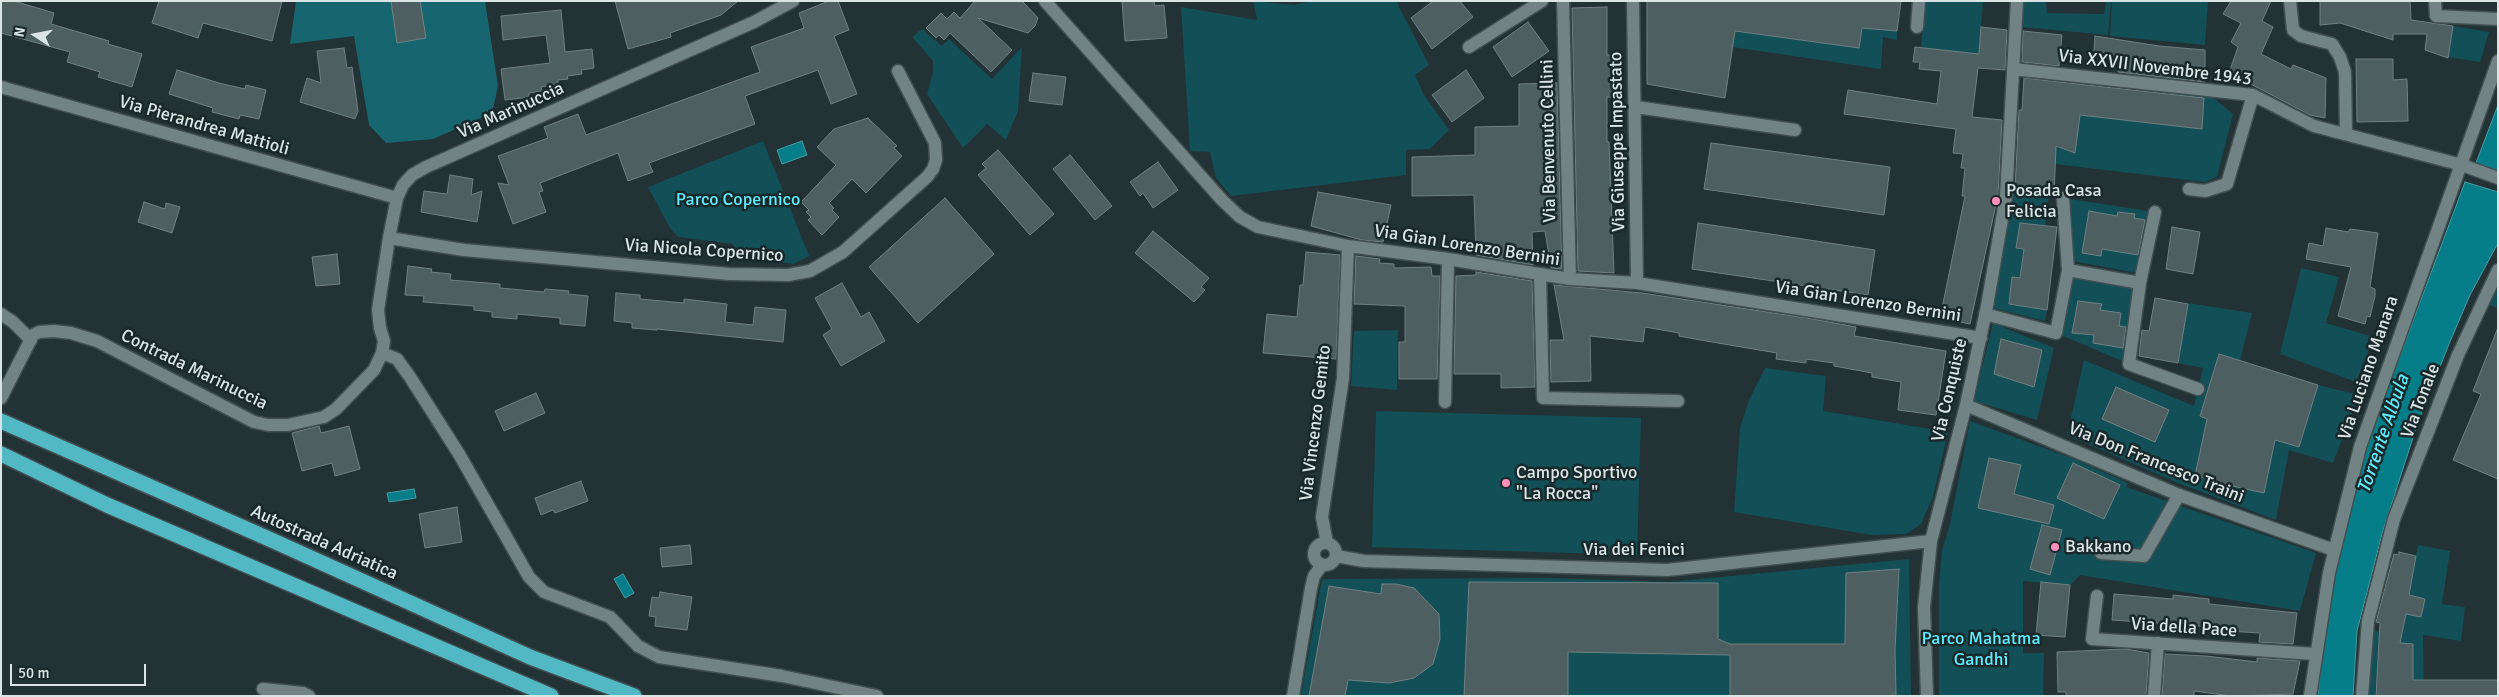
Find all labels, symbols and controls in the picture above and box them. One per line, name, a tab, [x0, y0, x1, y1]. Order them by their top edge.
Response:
north arrow	[10, 10, 60, 60]
text: N	[11, 26, 29, 38]
street label: Via XXVII Novembre 1943	[2057, 45, 2253, 91]
street label: Via Giuseppe Impastato	[1606, 52, 1630, 232]
street label: Via Benvenuto Cellini	[1537, 59, 1561, 223]
street label: Via Marinuccia	[454, 78, 568, 144]
street label: Via Pierandrea Mattioli	[116, 91, 292, 161]
place label: Posada Casa Felicia	[2006, 180, 2102, 222]
park label: Parco Copernico	[676, 189, 800, 211]
marker: Posada Casa Felicia	[1990, 195, 2002, 207]
street label: Via Gian Lorenzo Bernini	[1372, 221, 1562, 271]
street label: Via Nicola Copernico	[624, 235, 784, 267]
street label: Via Gian Lorenzo Bernini	[1773, 277, 1963, 327]
street label: Via Luciano Manara	[2334, 293, 2404, 443]
street label: Contrada Marinuccia	[117, 325, 271, 415]
street label: Via Conquiste	[1928, 336, 1972, 444]
street label: Via Vincenzo Gemito	[1296, 344, 1336, 502]
street label: Via Tonale	[2397, 361, 2445, 441]
water label: Torrente Albula	[2353, 372, 2415, 496]
street label: Via Don Francesco Traini	[2065, 418, 2247, 508]
place label: Campo Sportivo "La Rocca"	[1516, 462, 1637, 504]
marker: Campo Sportivo "La Rocca"	[1500, 477, 1512, 489]
street label: Autostrada Adriatica	[247, 501, 401, 585]
place label: Bakkano	[2065, 536, 2131, 558]
street label: Via dei Fenici	[1583, 539, 1685, 561]
marker: Bakkano	[2049, 541, 2061, 553]
street label: Via della Pace	[2130, 614, 2238, 642]
park label: Parco Mahatma Gandhi	[1921, 628, 2041, 670]
scale bar	[12, 654, 149, 686]
text: 50 m	[18, 664, 49, 682]

